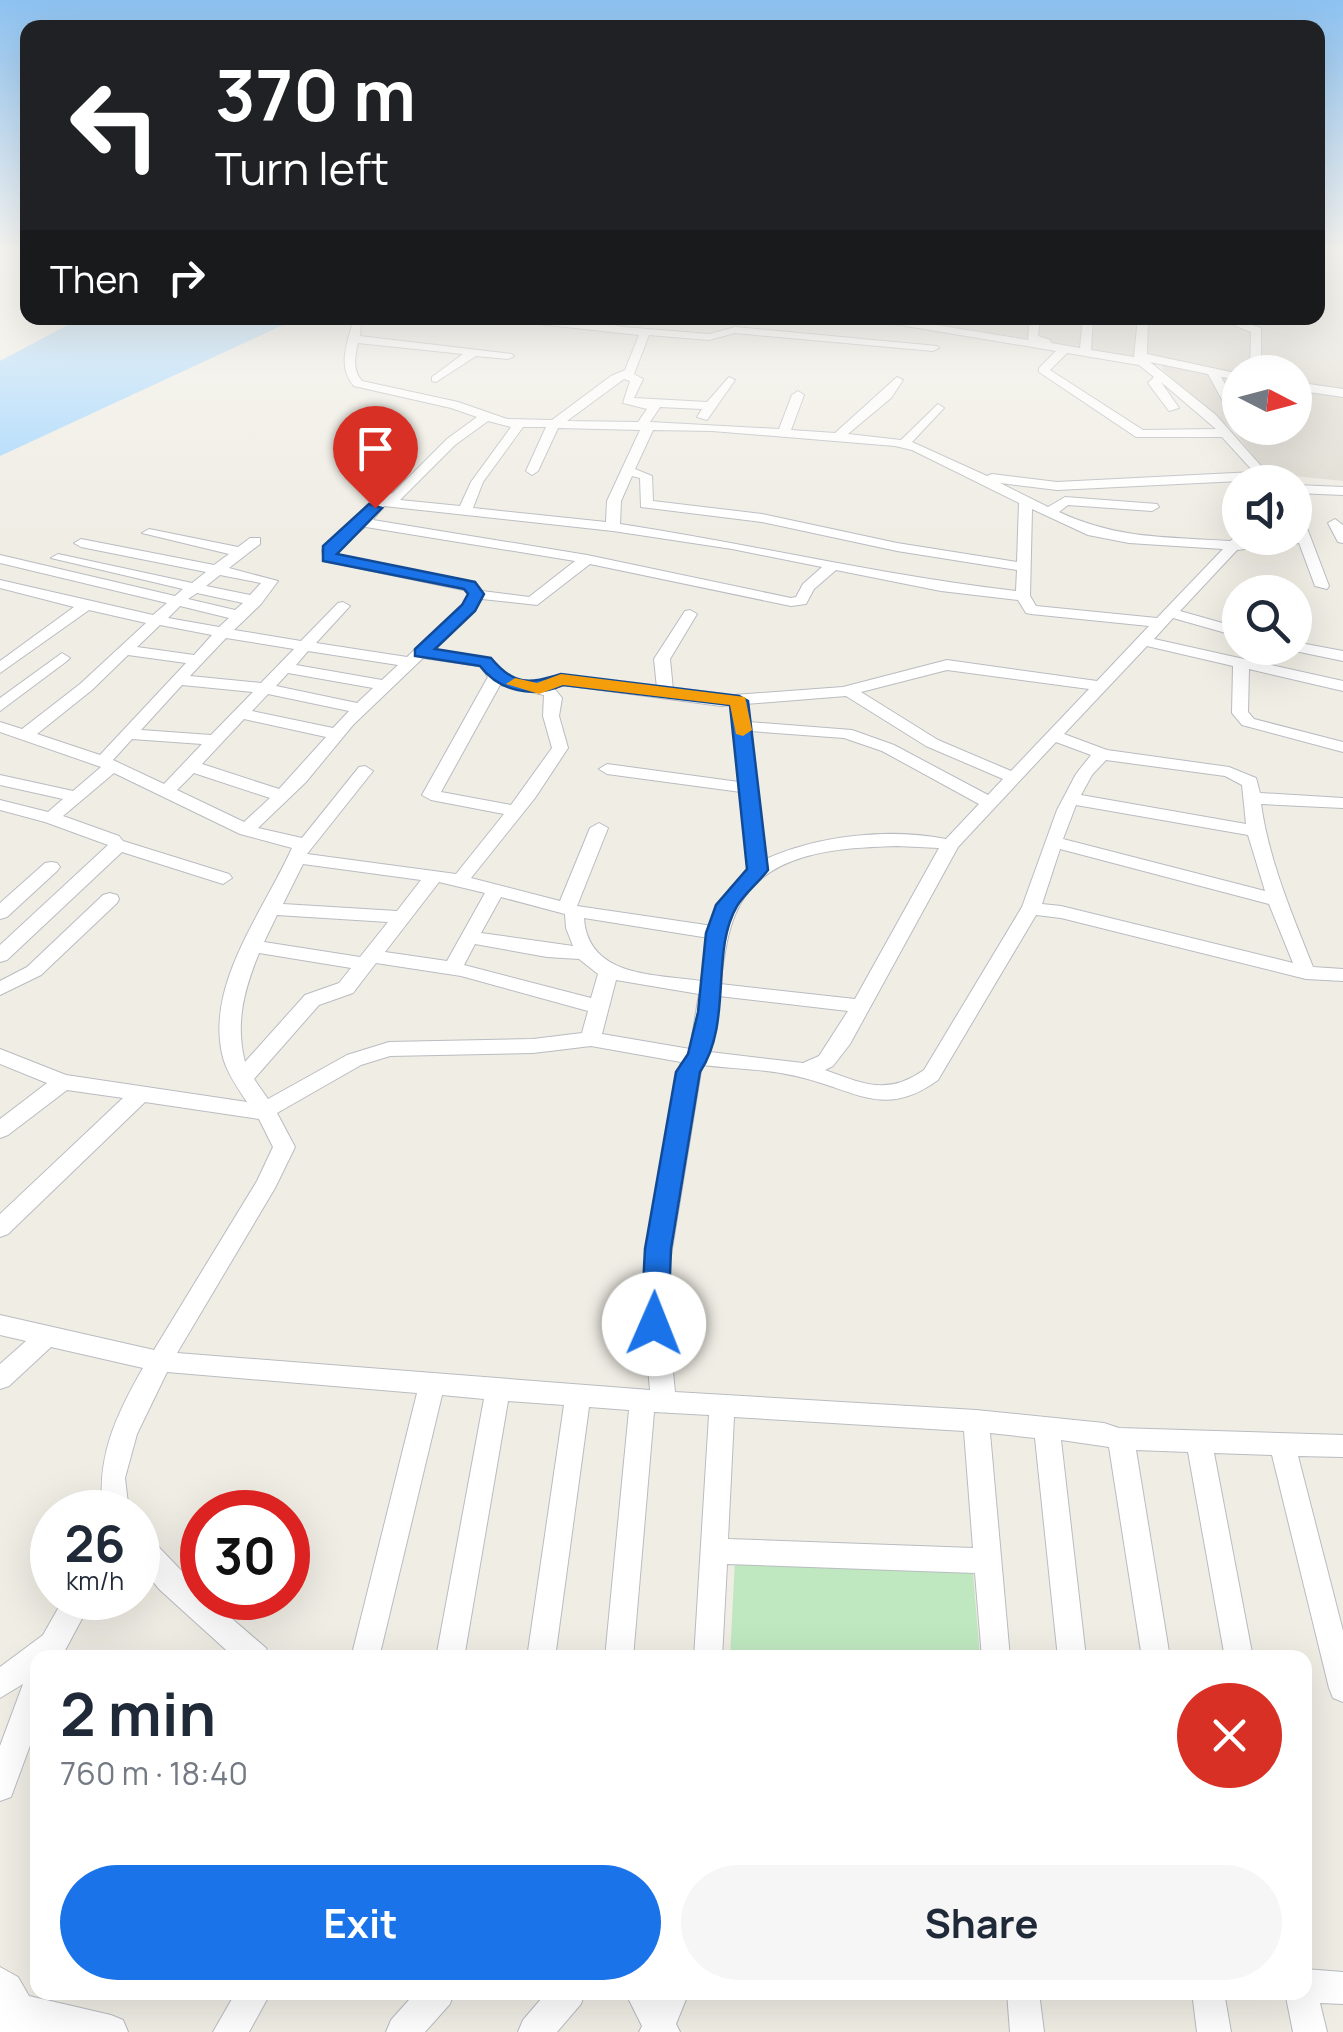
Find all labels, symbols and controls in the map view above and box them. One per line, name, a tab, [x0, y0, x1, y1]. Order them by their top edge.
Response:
text: 370 m	[215, 46, 416, 142]
icon: left	[50, 60, 180, 190]
text: Turn left	[215, 137, 389, 199]
icon: right	[159, 250, 214, 305]
text: Then	[50, 252, 139, 304]
north arrow	[1222, 355, 1312, 445]
map controls	[1222, 355, 1312, 665]
pin	[333, 406, 418, 509]
icon: arrive	[348, 421, 403, 476]
button: sound	[1222, 465, 1312, 555]
button: search	[1222, 575, 1312, 665]
position arrow	[602, 1272, 706, 1376]
speed limit sign: 30	[180, 1490, 310, 1620]
text: 26	[65, 1509, 125, 1577]
text: km/h	[66, 1563, 124, 1598]
text: 2 min	[60, 1672, 216, 1754]
button: close	[1177, 1683, 1282, 1788]
text: 760 m · 18:40	[60, 1751, 248, 1795]
button: Exit	[60, 1865, 661, 1980]
button: Share	[681, 1865, 1282, 1980]

